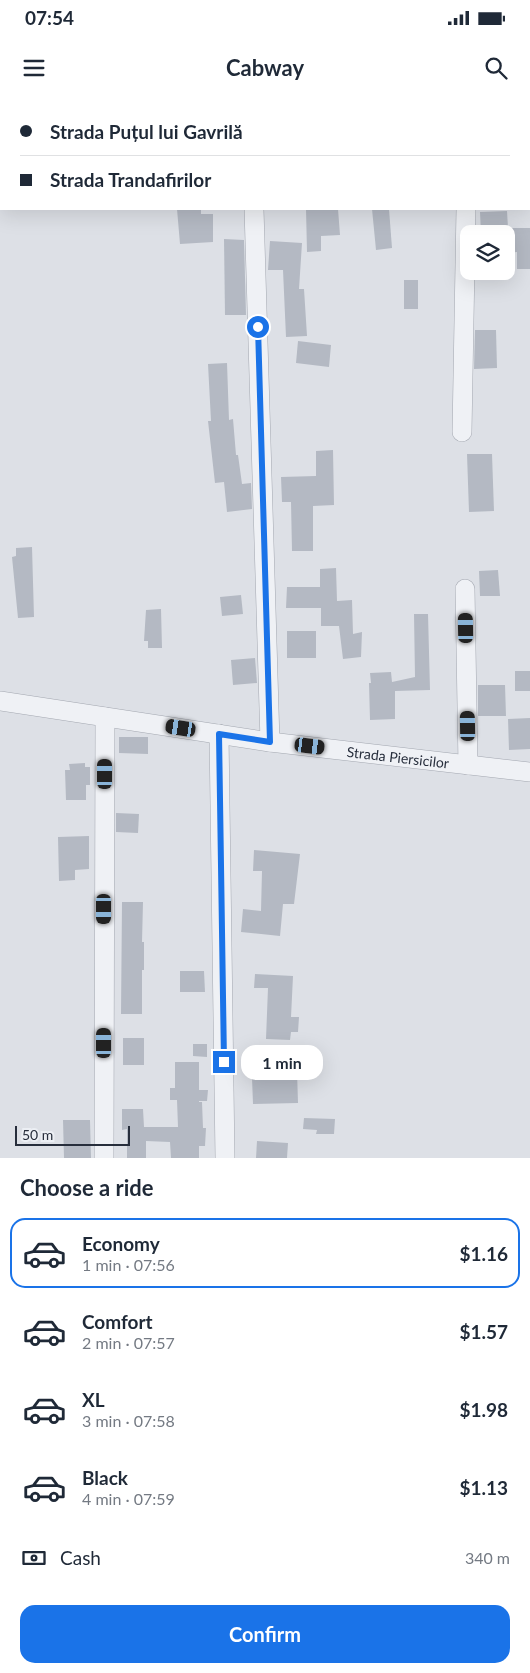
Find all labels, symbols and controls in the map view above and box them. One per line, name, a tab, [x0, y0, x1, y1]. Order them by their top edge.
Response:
text: 07:54	[25, 6, 74, 29]
icon: menu	[20, 54, 48, 82]
text: Cabway	[226, 54, 304, 81]
icon: search	[482, 54, 510, 82]
text: Strada Puțul lui Gavrilă	[50, 120, 243, 143]
text: Strada Trandafirilor	[50, 168, 211, 191]
map controls	[460, 225, 515, 280]
button: layers	[460, 225, 515, 280]
route start	[247, 316, 269, 338]
car	[458, 613, 473, 643]
car	[460, 711, 475, 741]
car	[165, 718, 196, 738]
car	[294, 737, 325, 755]
street label: Strada Piersicilor	[346, 742, 450, 771]
car	[97, 759, 112, 789]
car	[96, 894, 111, 924]
car	[96, 1028, 111, 1058]
callout: 1 min	[242, 1044, 324, 1080]
route end	[213, 1051, 235, 1073]
text: 1 min	[262, 1053, 302, 1072]
scale bar	[15, 1123, 130, 1146]
text: 50 m	[22, 1126, 53, 1143]
text: Choose a ride	[20, 1174, 154, 1201]
icon: car	[22, 1231, 67, 1276]
text: Economy	[82, 1232, 160, 1255]
text: $1.16	[459, 1242, 508, 1265]
text: 1 min · 07:56	[82, 1255, 175, 1274]
icon: car	[22, 1309, 67, 1354]
text: Comfort	[82, 1310, 153, 1333]
text: $1.57	[459, 1320, 508, 1343]
text: 2 min · 07:57	[82, 1333, 175, 1352]
icon: car	[22, 1387, 67, 1432]
text: XL	[82, 1388, 105, 1411]
text: $1.98	[459, 1398, 508, 1421]
text: 3 min · 07:58	[82, 1411, 175, 1430]
icon: car	[22, 1465, 67, 1510]
text: Black	[82, 1466, 128, 1489]
text: $1.13	[459, 1476, 508, 1499]
text: 4 min · 07:59	[82, 1489, 175, 1508]
icon: cash	[20, 1544, 48, 1572]
text: Cash	[60, 1546, 101, 1569]
text: 340 m	[465, 1548, 510, 1567]
button: Confirm	[20, 1605, 510, 1663]

